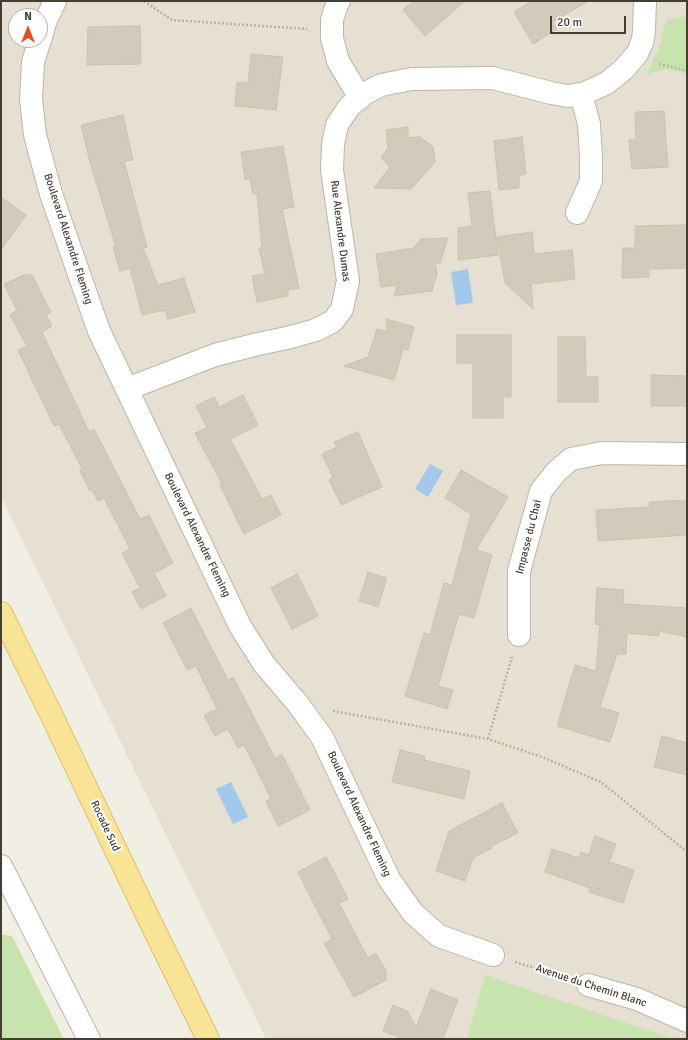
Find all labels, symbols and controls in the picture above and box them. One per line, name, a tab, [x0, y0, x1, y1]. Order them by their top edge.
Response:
north arrow	[8, 8, 48, 48]
scale bar	[552, 8, 628, 34]
text: N	[24, 10, 32, 23]
text: 20 m	[557, 15, 582, 30]
street label: Boulevard Alexandre Fleming	[41, 172, 95, 306]
street label: Rue Alexandre Dumas	[327, 180, 353, 282]
street label: Boulevard Alexandre Fleming	[161, 471, 233, 599]
street label: Impasse du Chai	[513, 498, 545, 576]
street label: Boulevard Alexandre Fleming	[324, 749, 394, 879]
street label: Rocade Sud	[87, 798, 123, 854]
street label: Avenue du Chemin Blanc	[534, 962, 648, 1010]

